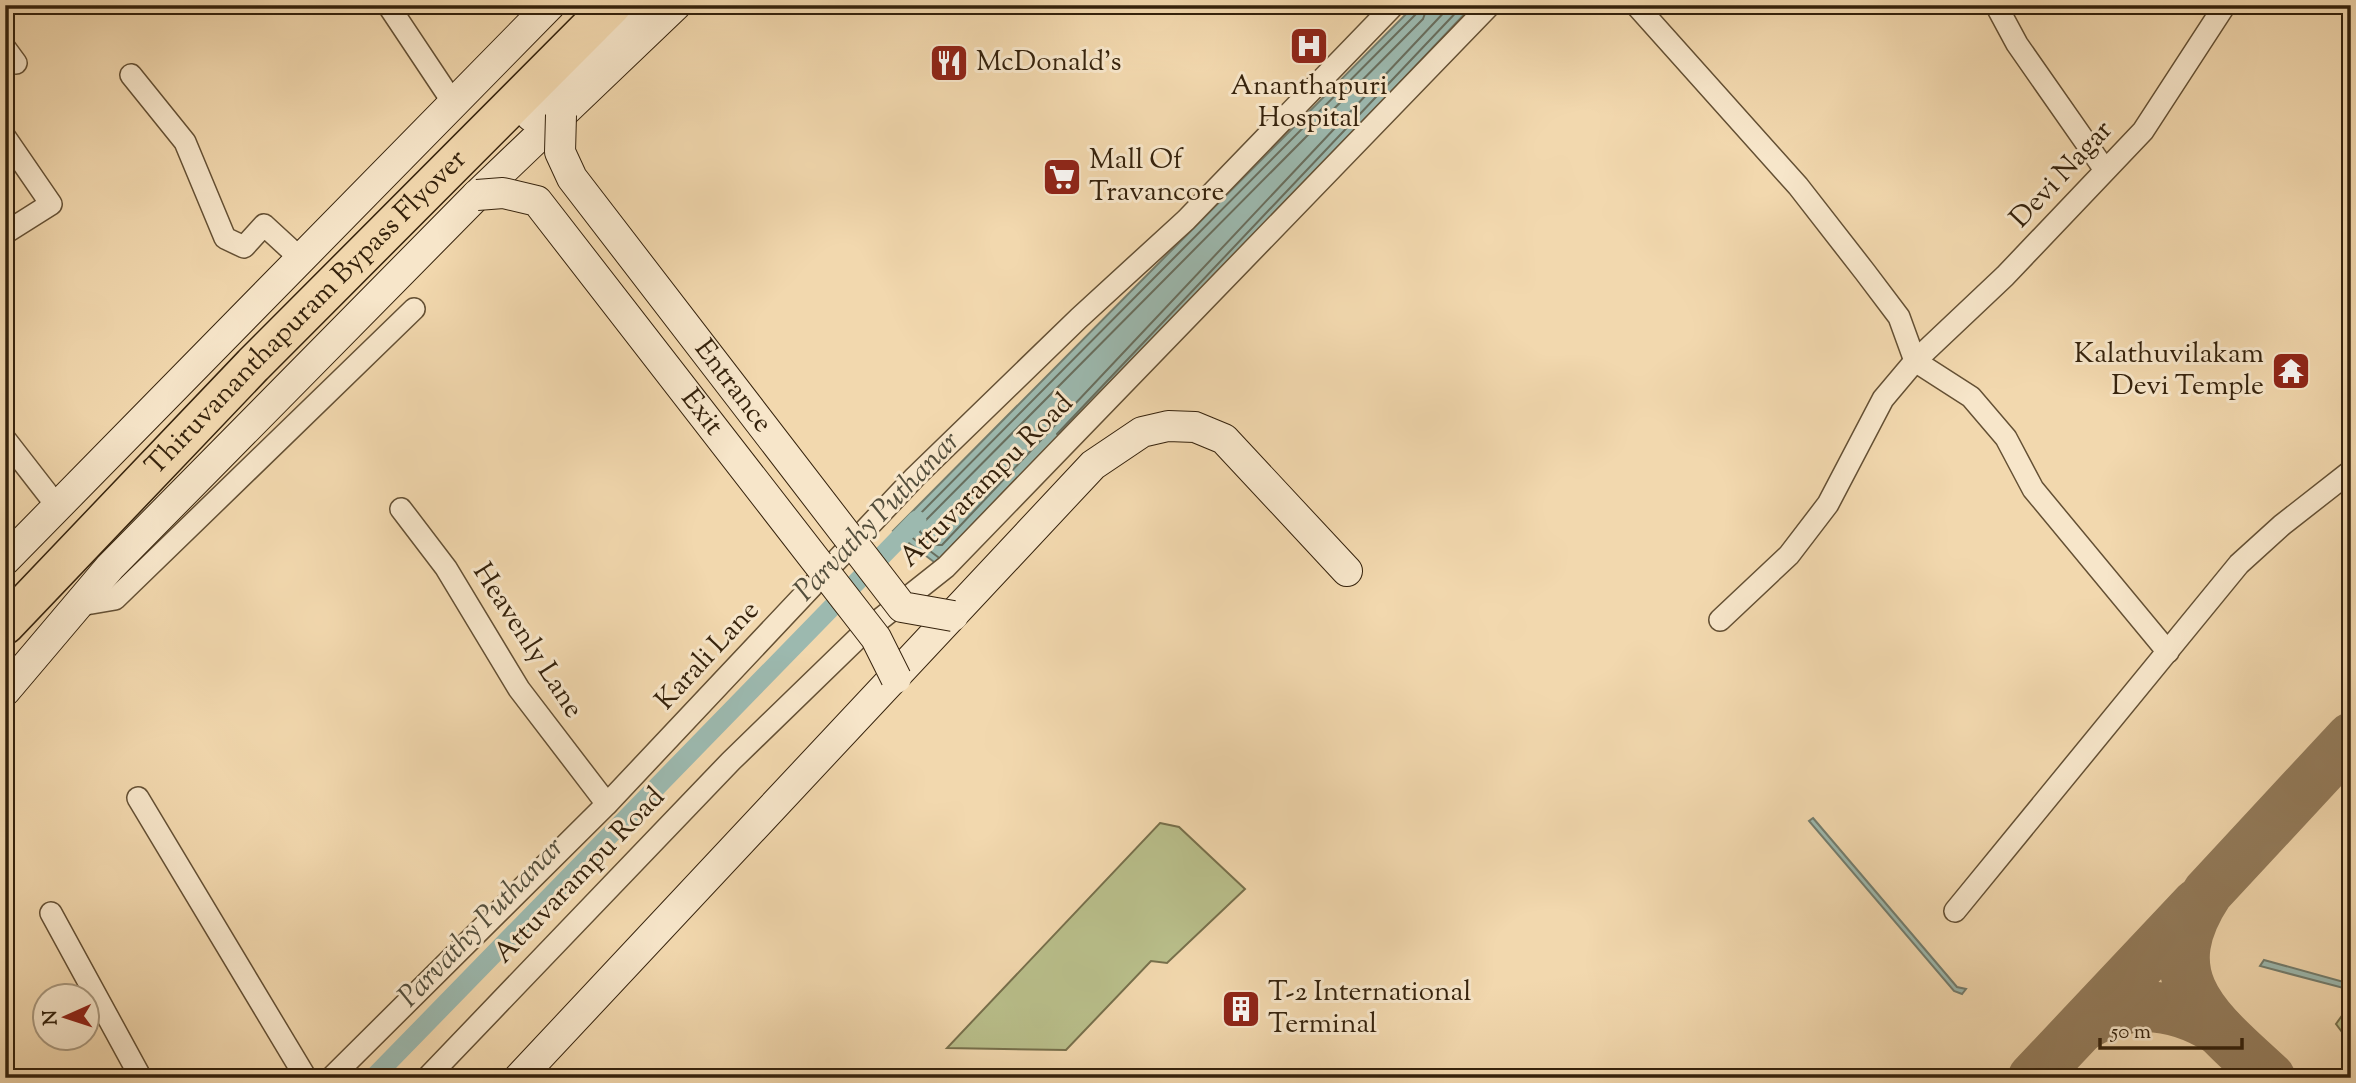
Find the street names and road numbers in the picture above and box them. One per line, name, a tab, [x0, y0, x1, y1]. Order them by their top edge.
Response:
street label: Devi Nagar	[2001, 112, 2123, 238]
street label: Thiruvananthapuram Bypass Flyover	[137, 141, 477, 485]
street label: Entrance	[684, 332, 781, 442]
street label: Exit	[670, 381, 733, 445]
street label: Attuvarampu Road	[891, 385, 1083, 577]
street label: Heavenly Lane	[462, 556, 592, 726]
street label: Karali Lane	[647, 592, 769, 720]
street label: Attuvarampu Road	[485, 779, 675, 973]

